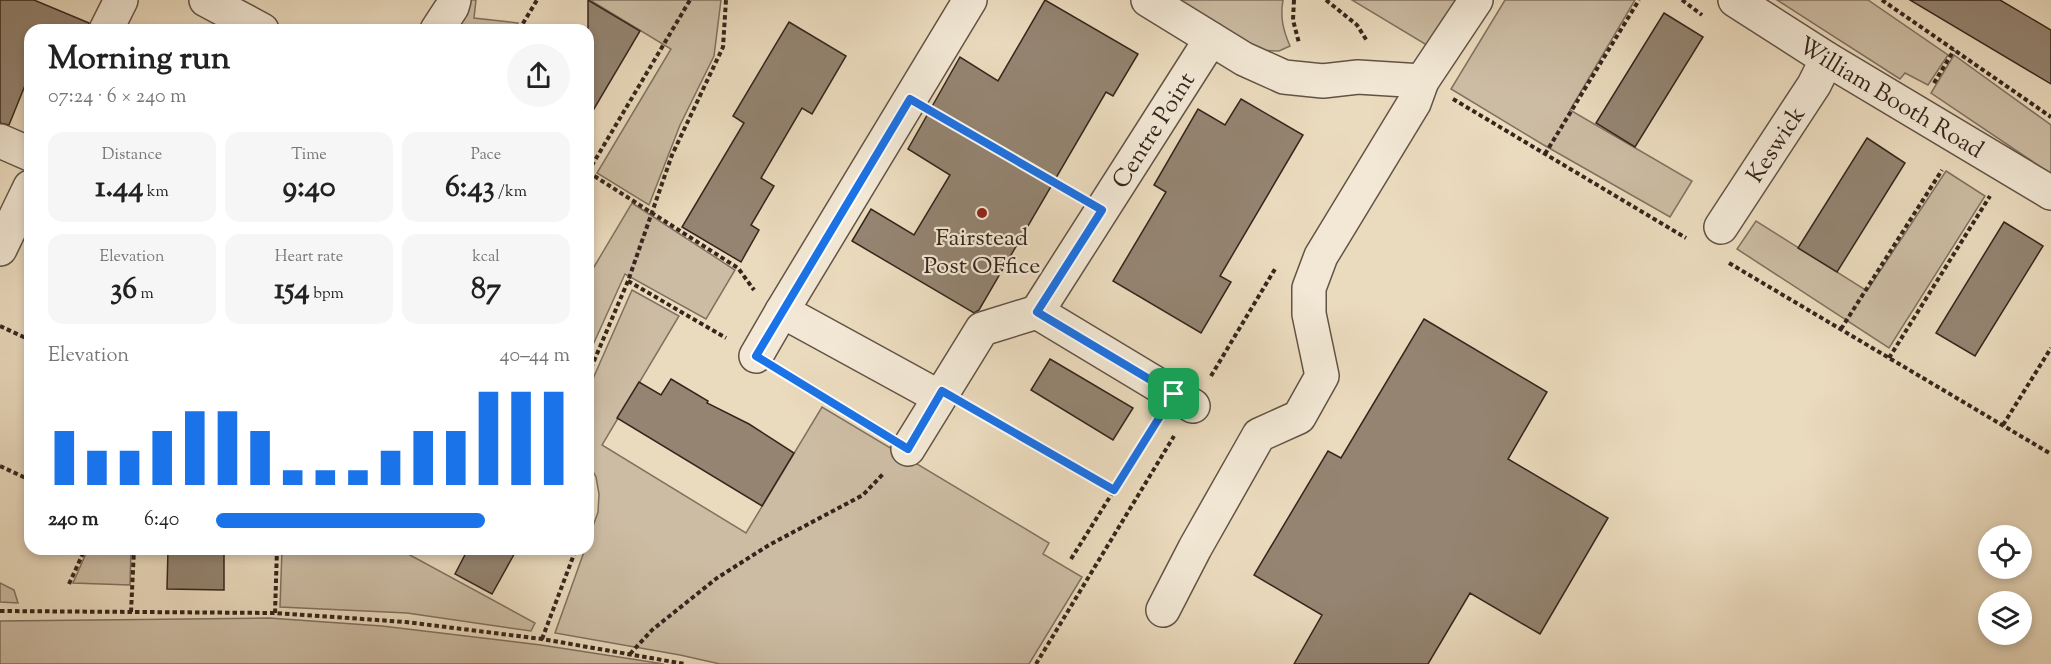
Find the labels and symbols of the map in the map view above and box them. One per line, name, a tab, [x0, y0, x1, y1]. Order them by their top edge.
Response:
street label: William Booth Road	[1791, 30, 1990, 168]
street label: Centre Point	[1105, 66, 1205, 196]
street label: Keswick	[1739, 100, 1815, 190]
marker: Fairstead Post OFfice	[975, 206, 989, 220]
place label: Fairstead Post OFfice	[924, 222, 1040, 284]
pin	[1148, 368, 1199, 419]

